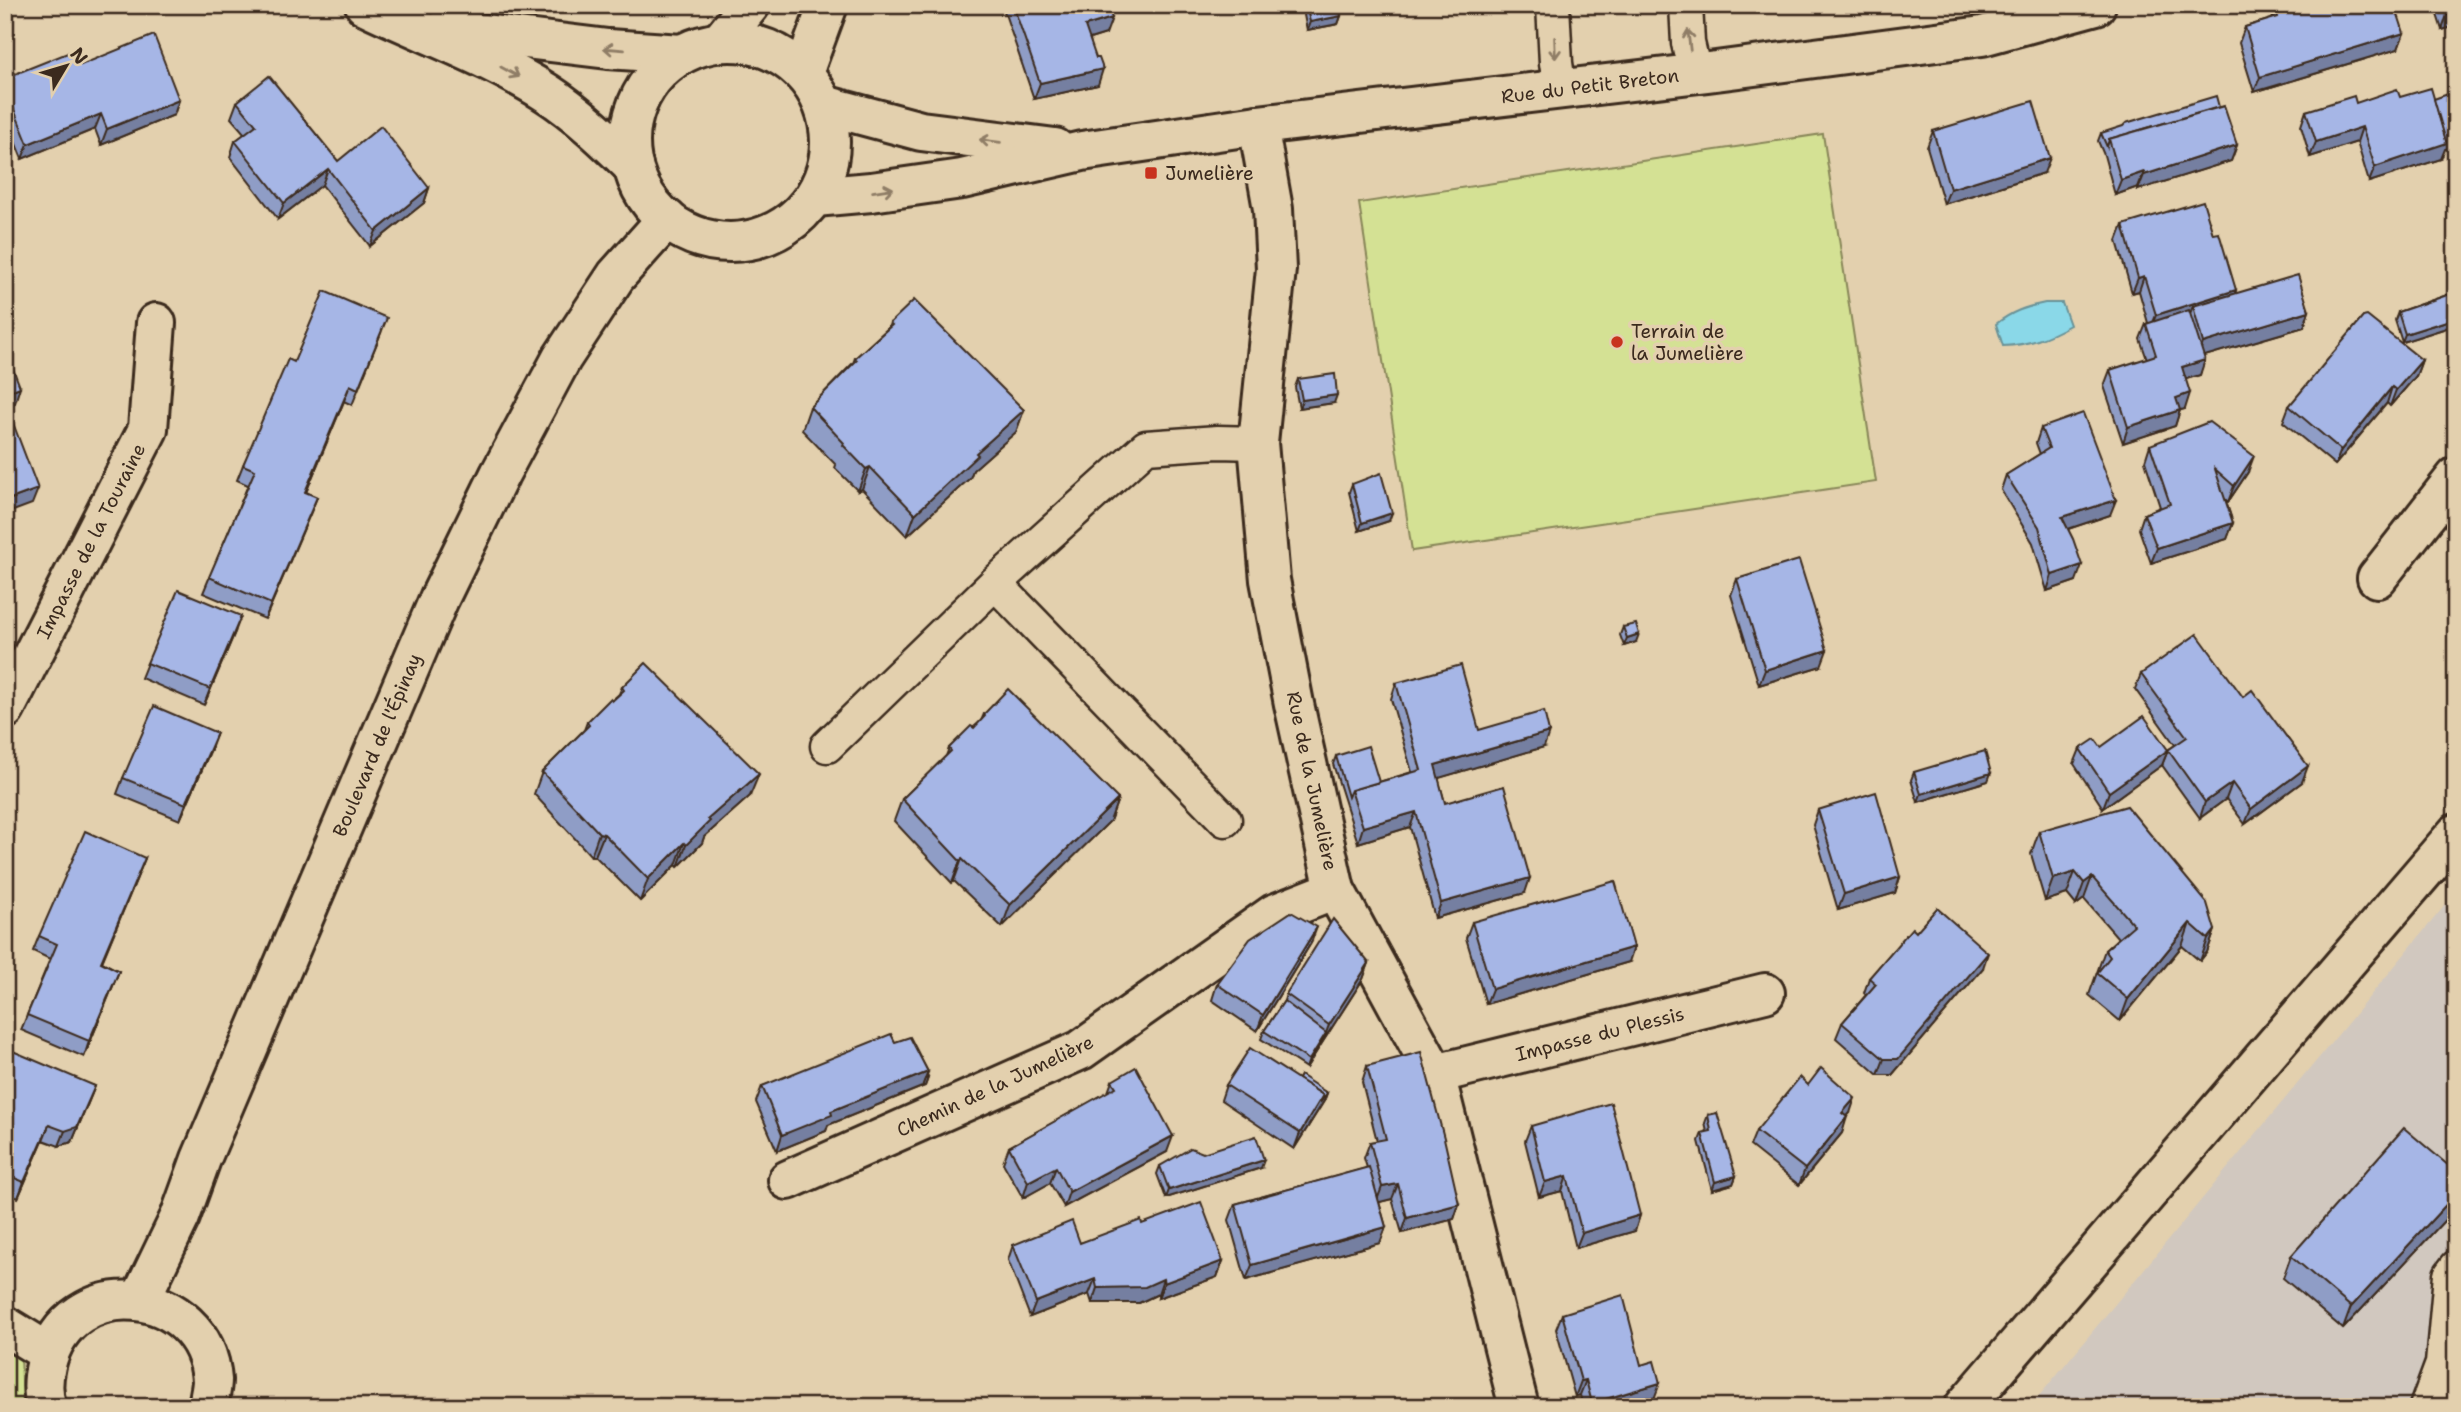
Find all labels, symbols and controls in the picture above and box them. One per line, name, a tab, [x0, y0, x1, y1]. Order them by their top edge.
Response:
one-way arrow	[1682, 29, 1695, 51]
north arrow	[32, 32, 102, 102]
one-way arrow	[1549, 36, 1562, 59]
text: N	[65, 42, 93, 69]
one-way arrow	[603, 42, 626, 55]
street label: Rue du Petit Breton	[1500, 63, 1680, 109]
one-way arrow	[499, 66, 520, 79]
one-way arrow	[979, 134, 1002, 147]
place label: Jumelière	[1165, 161, 1254, 186]
marker: Jumelière	[1143, 165, 1159, 181]
one-way arrow	[871, 183, 893, 196]
place label: Terrain de la Jumelière	[1631, 319, 1744, 366]
marker: Terrain de la Jumelière	[1609, 334, 1625, 350]
street label: Impasse de la Touraine	[31, 439, 151, 643]
street label: Boulevard de l'Épinay	[326, 649, 427, 841]
street label: Rue de la Jumelière	[1281, 689, 1343, 873]
street label: Impasse du Plessis	[1513, 1001, 1687, 1067]
street label: Chemin de la Jumelière	[892, 1029, 1098, 1143]

